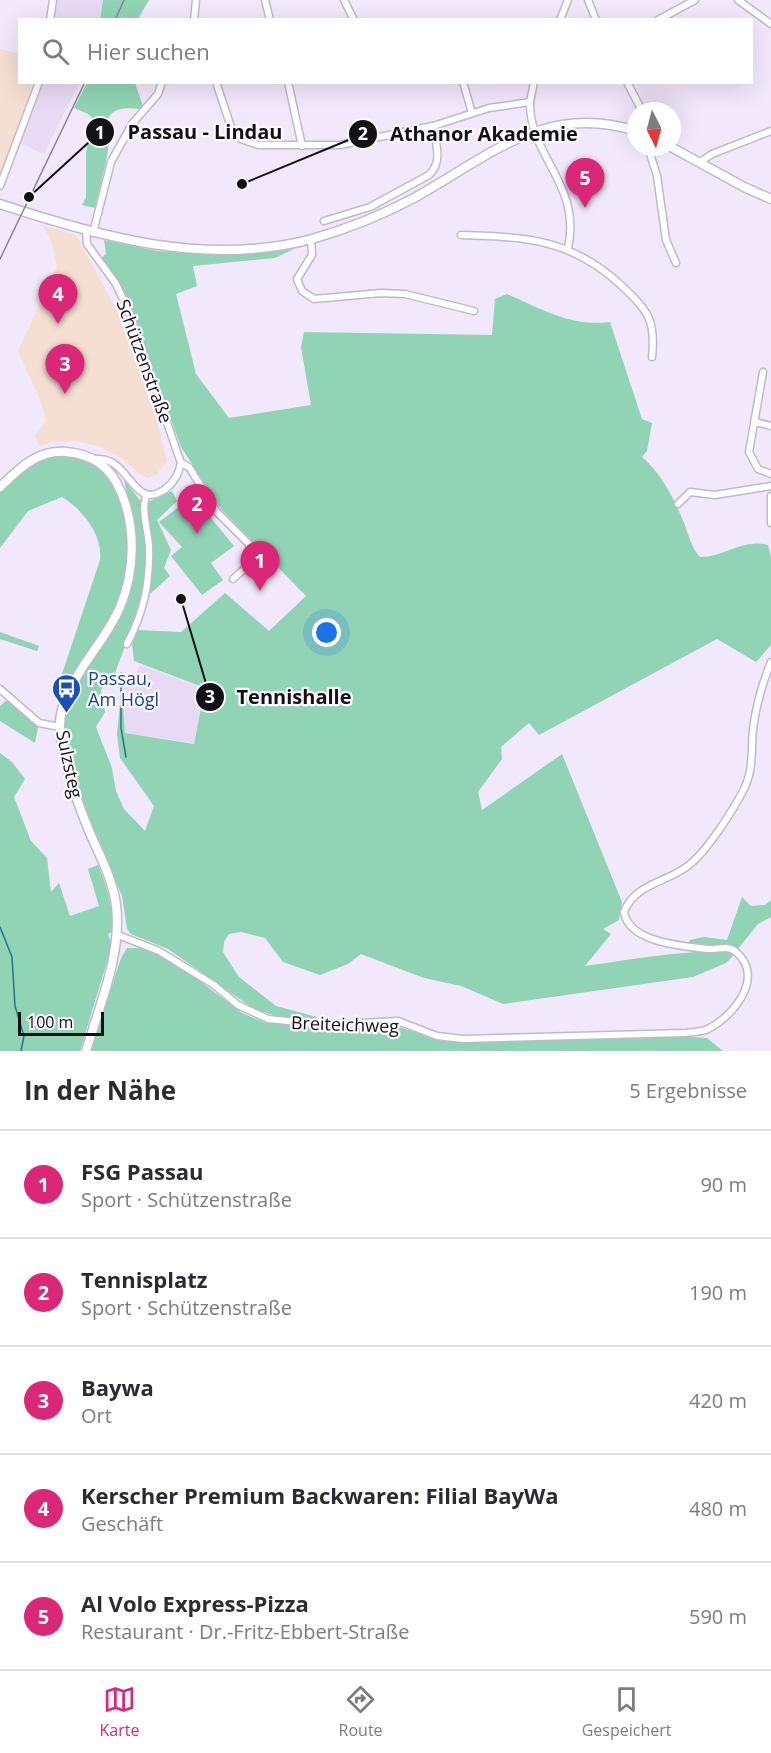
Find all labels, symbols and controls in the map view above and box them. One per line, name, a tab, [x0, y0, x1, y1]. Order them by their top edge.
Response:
search box	[18, 18, 753, 84]
icon: search	[39, 35, 72, 68]
text: Hier suchen	[87, 36, 210, 66]
north arrow	[627, 102, 681, 156]
callout: Passau - Lindau	[85, 113, 294, 151]
callout: Athanor Akademie	[348, 115, 590, 153]
text: Passau - Lindau	[128, 118, 283, 145]
text: 1	[95, 120, 105, 144]
text: Athanor Akademie	[390, 120, 578, 147]
text: 2	[358, 121, 368, 145]
pin: 5	[566, 158, 604, 208]
pin: 4	[38, 274, 78, 324]
street label: Schützenstraße	[111, 296, 179, 426]
pin: 3	[46, 344, 84, 394]
pin: 2	[178, 484, 216, 534]
pin: 1	[240, 542, 280, 591]
your location	[312, 618, 341, 647]
place label: Passau, Am Högl	[88, 666, 159, 711]
bus stop icon: Passau, Am Högl	[51, 672, 83, 714]
callout: Tennishalle	[195, 678, 364, 716]
text: Tennishalle	[237, 683, 351, 710]
text: 3	[205, 684, 215, 708]
street label: Sulzsteg	[51, 728, 89, 800]
scale bar	[18, 1009, 104, 1036]
street label: Breiteichweg	[291, 1010, 400, 1038]
text: 100 m	[27, 1011, 73, 1033]
text: In der Nähe	[24, 1072, 176, 1108]
text: 5 Ergebnisse	[629, 1077, 747, 1104]
text: FSG Passau	[81, 1156, 204, 1186]
text: 1	[38, 1171, 49, 1198]
text: 90 m	[700, 1171, 747, 1198]
text: Sport · Schützenstraße	[81, 1186, 292, 1213]
text: Tennisplatz	[81, 1264, 208, 1294]
text: 2	[38, 1279, 49, 1306]
text: 190 m	[689, 1279, 747, 1306]
text: Sport · Schützenstraße	[81, 1294, 292, 1321]
text: Baywa	[81, 1372, 154, 1402]
text: 3	[38, 1387, 49, 1414]
text: 420 m	[689, 1387, 747, 1414]
text: Ort	[81, 1402, 112, 1429]
text: Kerscher Premium Backwaren: Filial BayWa	[81, 1480, 559, 1510]
text: 4	[38, 1495, 49, 1522]
text: 480 m	[689, 1495, 747, 1522]
text: Geschäft	[81, 1510, 163, 1537]
text: Al Volo Express-Pizza	[81, 1588, 309, 1618]
text: 5	[38, 1603, 49, 1630]
text: 590 m	[689, 1603, 747, 1630]
text: Restaurant · Dr.-Fritz-Ebbert-Straße	[81, 1618, 409, 1645]
tab: Karte	[100, 1683, 139, 1741]
tab: Route	[339, 1683, 383, 1741]
tab: Gespeichert	[582, 1683, 671, 1741]

